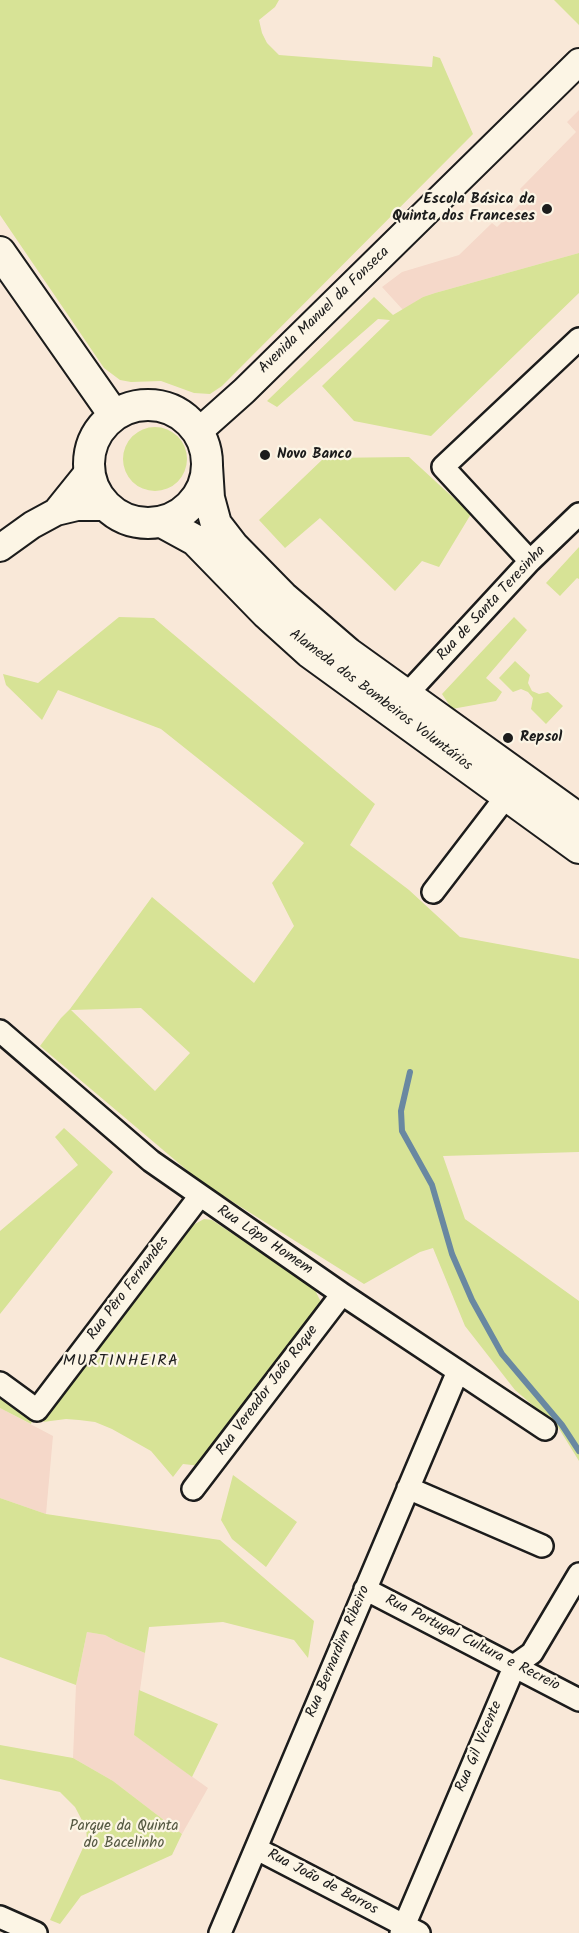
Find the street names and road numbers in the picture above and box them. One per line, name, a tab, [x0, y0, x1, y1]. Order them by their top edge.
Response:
street label: Avenida Manuel da Fonseca	[256, 244, 394, 378]
street label: Rua de Santa Teresinha	[434, 543, 550, 665]
street label: Alameda dos Bombeiros Voluntários	[285, 626, 475, 776]
street label: Rua Lôpo Homem	[213, 1202, 315, 1280]
street label: Rua Pêro Fernandes	[84, 1234, 174, 1344]
street label: Rua Vereador João Roque	[213, 1322, 323, 1460]
street label: Rua Bernardim Ribeiro	[303, 1583, 375, 1721]
street label: Rua Portugal Cultura e Recreio	[382, 1592, 562, 1696]
street label: Rua Gil Vicente	[453, 1699, 507, 1795]
street label: Rua João de Barros	[264, 1846, 380, 1920]

